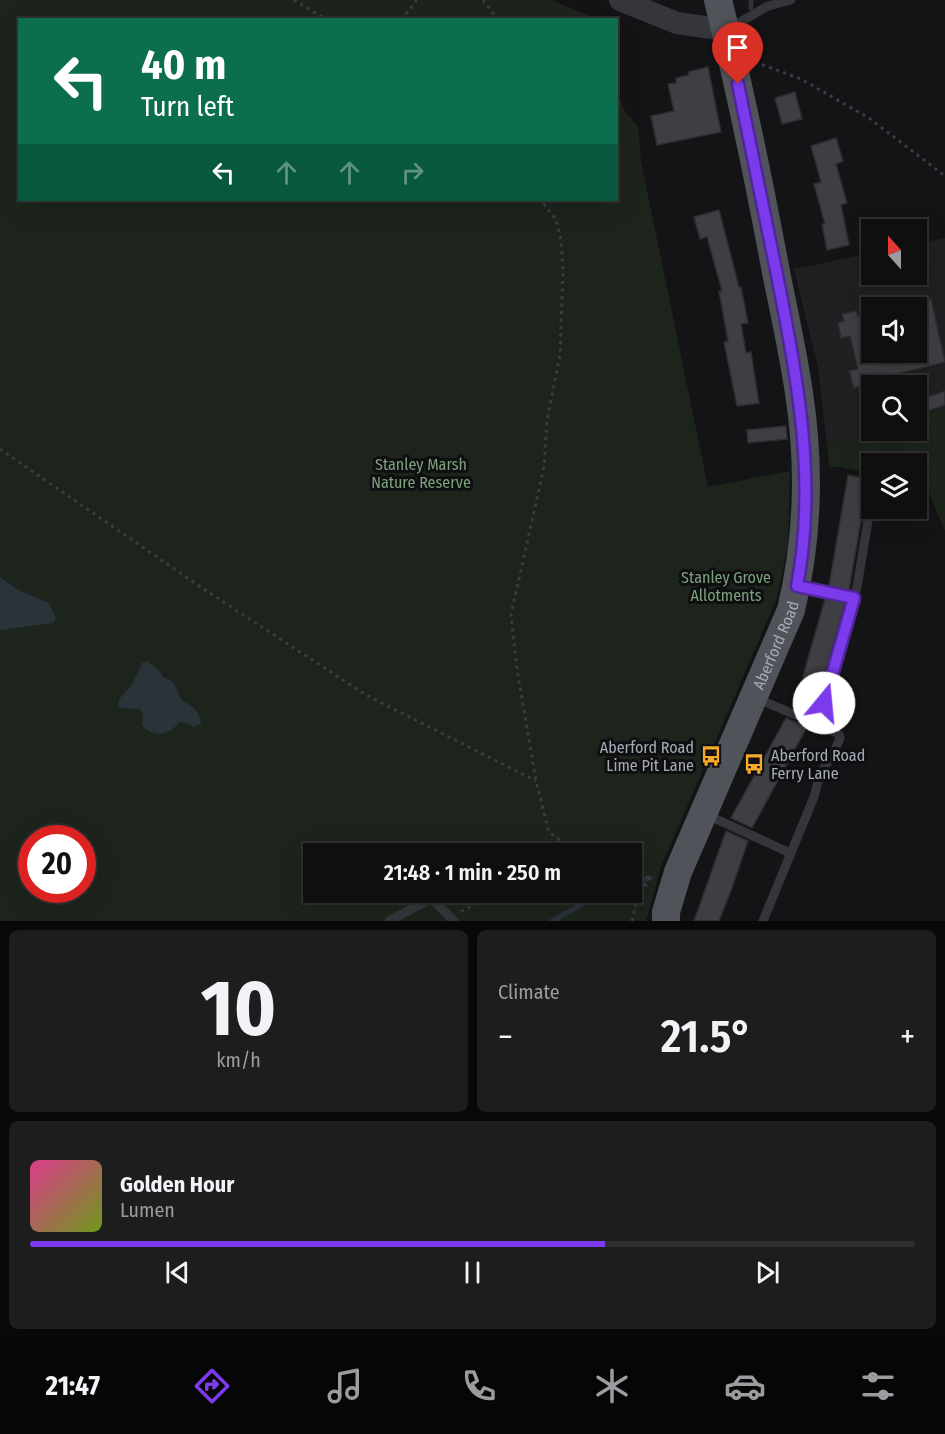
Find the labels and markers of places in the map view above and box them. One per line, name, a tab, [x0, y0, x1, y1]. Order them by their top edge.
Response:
pin	[712, 22, 763, 84]
place label: Aberford Road Lime Pit Lane	[600, 738, 694, 775]
bus stop icon: Aberford Road Lime Pit Lane	[699, 744, 723, 768]
place label: Aberford Road Ferry Lane	[771, 746, 865, 783]
bus stop icon: Aberford Road Ferry Lane	[742, 752, 766, 776]

